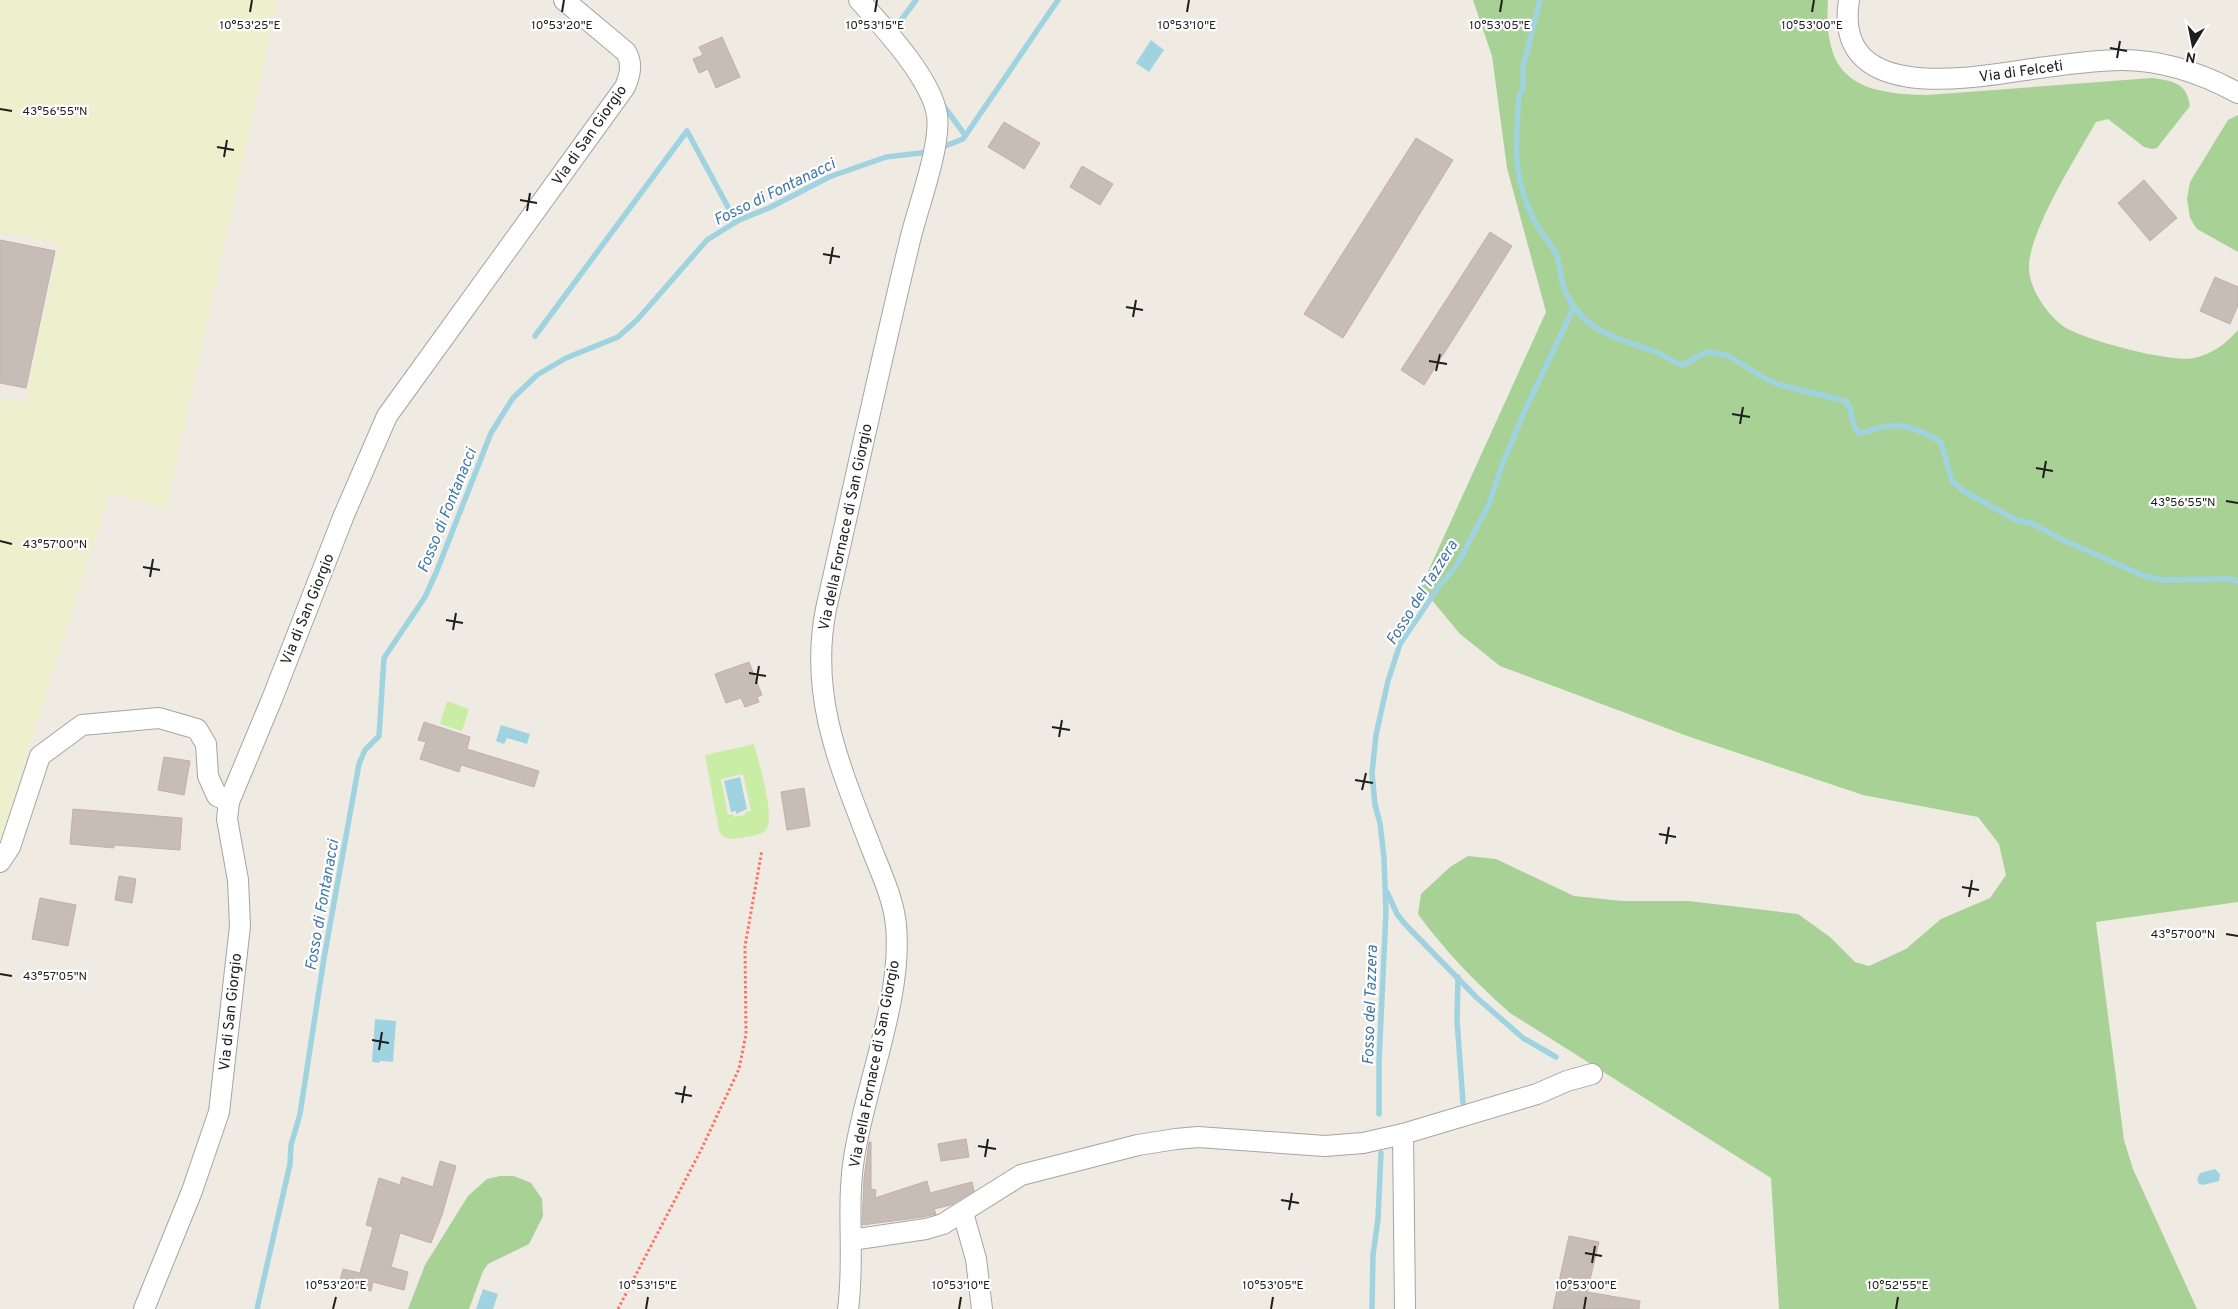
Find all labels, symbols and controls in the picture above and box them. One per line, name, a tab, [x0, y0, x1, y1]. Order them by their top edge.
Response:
text: 10°53'25"E	[219, 18, 281, 34]
text: 10°53'20"E	[531, 18, 593, 34]
text: 10°53'15"E	[846, 18, 904, 34]
text: 10°53'10"E	[1158, 18, 1216, 34]
text: 10°53'05"E	[1469, 18, 1531, 34]
text: 10°53'00"E	[1781, 18, 1843, 34]
north arrow	[2168, 20, 2218, 70]
text: N	[2185, 47, 2197, 66]
street label: Via di Felceti	[1978, 57, 2064, 88]
street label: Via di San Giorgio	[549, 82, 632, 190]
text: 43°56'55"N	[22, 104, 88, 120]
water label: Fosso di Fontanacci	[711, 154, 840, 231]
street label: Via della Fornace di San Giorgio	[815, 422, 878, 633]
water label: Fosso di Fontanacci	[414, 445, 482, 576]
text: 43°56'55"N	[2150, 495, 2216, 511]
water label: Fosso del Tazzera	[1382, 536, 1463, 649]
text: 43°57'00"N	[23, 537, 87, 553]
street label: Via di San Giorgio	[277, 551, 339, 668]
water label: Fosso di Fontanacci	[302, 837, 345, 972]
text: 43°57'00"N	[2151, 927, 2215, 943]
water label: Fosso del Tazzera	[1359, 944, 1383, 1065]
street label: Via di San Giorgio	[216, 952, 247, 1072]
street label: Via della Fornace di San Giorgio	[846, 959, 905, 1170]
text: 43°57'05"N	[23, 969, 87, 985]
text: 10°53'20"E	[305, 1278, 367, 1294]
text: 10°53'15"E	[619, 1278, 677, 1294]
text: 10°53'10"E	[932, 1278, 990, 1294]
text: 10°53'05"E	[1242, 1278, 1304, 1294]
text: 10°53'00"E	[1555, 1278, 1617, 1294]
text: 10°52'55"E	[1867, 1278, 1929, 1294]

